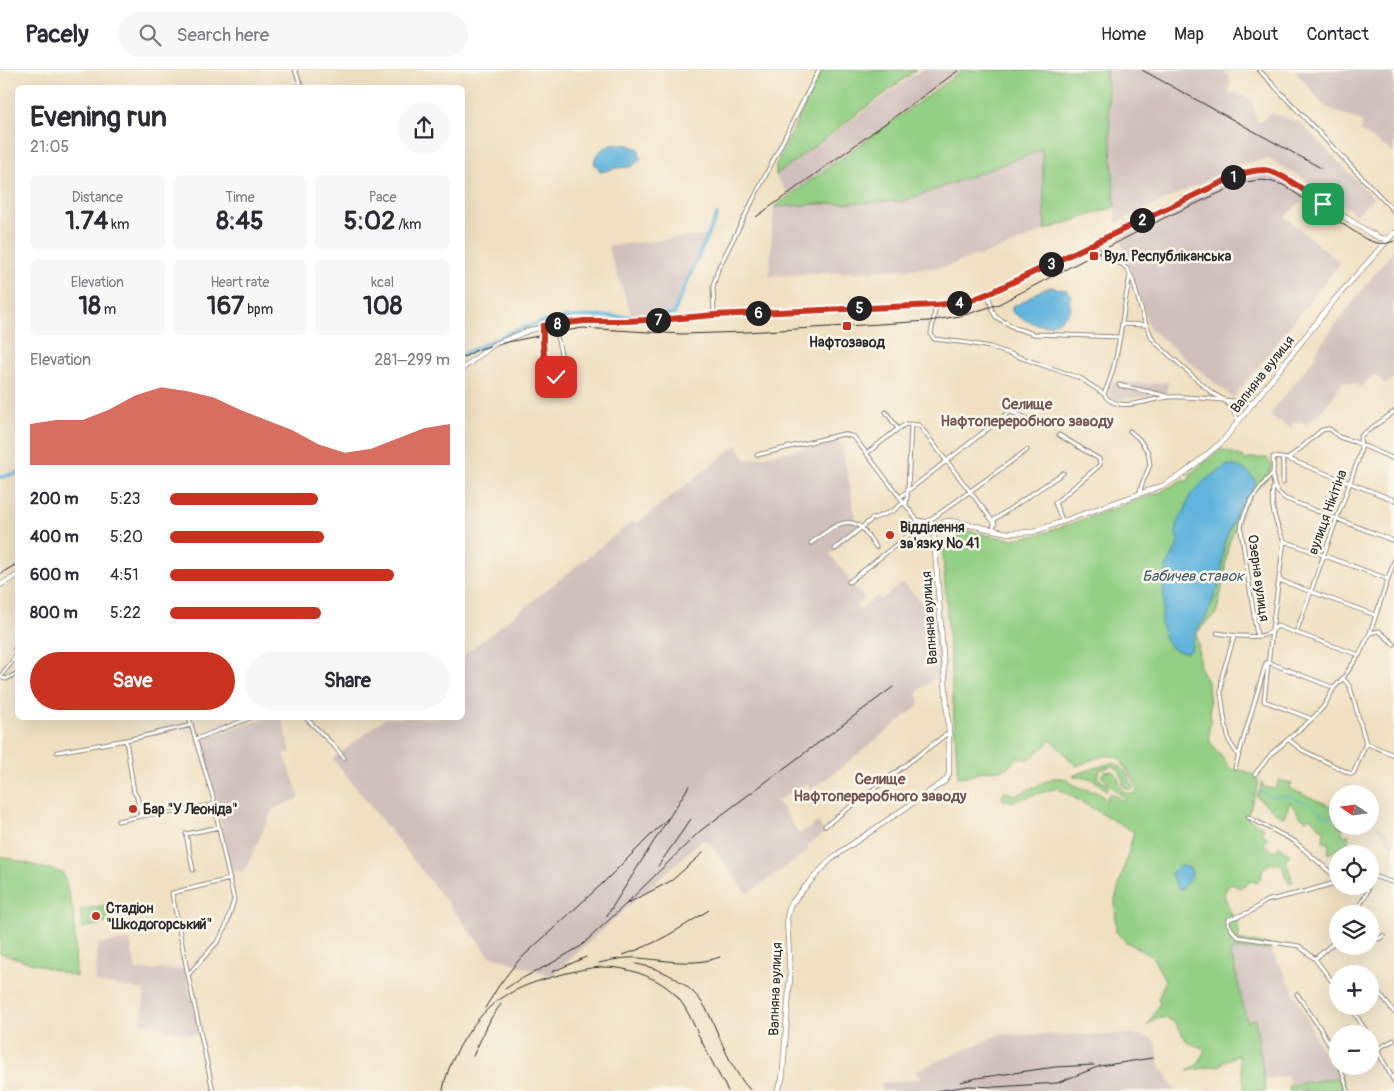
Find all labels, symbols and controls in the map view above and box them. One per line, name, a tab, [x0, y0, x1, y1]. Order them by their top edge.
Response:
search box	[118, 12, 468, 57]
text: Pacely	[25, 20, 88, 49]
icon: search	[136, 21, 164, 49]
text: Search here	[176, 23, 269, 47]
text: Home	[1101, 23, 1146, 46]
text: Map	[1174, 23, 1204, 46]
text: About	[1232, 23, 1278, 46]
text: Contact	[1306, 23, 1369, 46]
text: Evening run	[30, 100, 167, 135]
button: share	[398, 102, 450, 154]
text: 21:05	[30, 137, 69, 157]
pin: 1	[1220, 164, 1246, 190]
text: 1	[1231, 169, 1236, 186]
pin	[1302, 183, 1344, 225]
text: Distance	[72, 189, 123, 206]
text: Time	[225, 189, 255, 206]
text: Pace	[369, 189, 397, 206]
icon: arrive	[1309, 190, 1337, 218]
text: 1.74	[65, 206, 108, 237]
text: 8:45	[216, 206, 264, 237]
text: 5:02	[344, 206, 395, 237]
pin: 2	[1130, 208, 1154, 232]
text: 2	[1139, 212, 1146, 229]
text: km	[108, 216, 129, 233]
text: /km	[395, 216, 421, 233]
place label: Вул. Республіканська	[1104, 248, 1232, 265]
marker: Вул. Республіканська	[1088, 250, 1100, 262]
pin: 3	[1038, 252, 1064, 276]
text: 3	[1048, 256, 1055, 273]
text: Elevation	[71, 274, 124, 291]
text: Heart rate	[210, 274, 270, 291]
text: kcal	[371, 274, 394, 291]
pin: 4	[946, 290, 972, 316]
text: 18	[78, 291, 101, 322]
text: 167	[207, 291, 244, 322]
text: 108	[363, 291, 402, 322]
text: 4	[955, 295, 964, 312]
pin: 5	[846, 296, 872, 320]
pin: 6	[746, 300, 770, 326]
text: 5	[856, 300, 863, 317]
text: m	[101, 301, 116, 318]
text: bpm	[244, 301, 273, 318]
text: 6	[754, 305, 763, 322]
pin: 7	[646, 308, 670, 332]
pin: 8	[544, 312, 570, 336]
text: 7	[655, 312, 662, 329]
text: 8	[554, 316, 561, 333]
marker: Нафтозавод	[841, 320, 853, 332]
street label: Вапняна вулиця	[1227, 332, 1298, 416]
place label: Нафтозавод	[809, 334, 886, 351]
text: Elevation	[30, 350, 91, 370]
text: 281–299 m	[374, 350, 450, 370]
pin	[535, 356, 577, 398]
icon: check	[542, 363, 570, 391]
district label: Селище Нафтопереробного заводу	[941, 395, 1114, 431]
street label: вулиця Нікітіна	[1304, 467, 1351, 557]
text: 200 m	[30, 489, 78, 509]
text: 5:23	[110, 489, 140, 509]
place label: Відділення зв'язку № 41	[900, 519, 980, 552]
text: 400 m	[30, 527, 79, 547]
text: 5:20	[110, 527, 143, 547]
marker: Відділення зв'язку № 41	[884, 529, 896, 541]
street label: Озерна вулиця	[1244, 534, 1273, 623]
text: 600 m	[30, 565, 79, 585]
text: 4:51	[110, 565, 138, 585]
water label: Бабичев ставок	[1142, 567, 1245, 586]
street label: Вапняна вулиця	[918, 571, 941, 665]
text: 800 m	[30, 603, 78, 623]
text: 5:22	[110, 603, 141, 623]
button: Save	[30, 652, 235, 710]
button: Share	[245, 652, 450, 710]
district label: Селище Нафтопереробного заводу	[794, 770, 967, 806]
north arrow	[1329, 785, 1379, 835]
map controls	[1329, 785, 1379, 1075]
place label: Бар "У Леоніда"	[143, 801, 238, 818]
marker: Бар "У Леоніда"	[127, 803, 139, 815]
button: locate	[1329, 845, 1379, 895]
place label: Стадіон "Шкодогорський"	[106, 900, 212, 933]
button: layers	[1329, 905, 1379, 955]
marker: Стадіон "Шкодогорський"	[90, 910, 102, 922]
street label: Вапняна вулиця	[765, 942, 786, 1036]
button: +	[1329, 965, 1379, 1015]
button: −	[1329, 1025, 1379, 1075]

